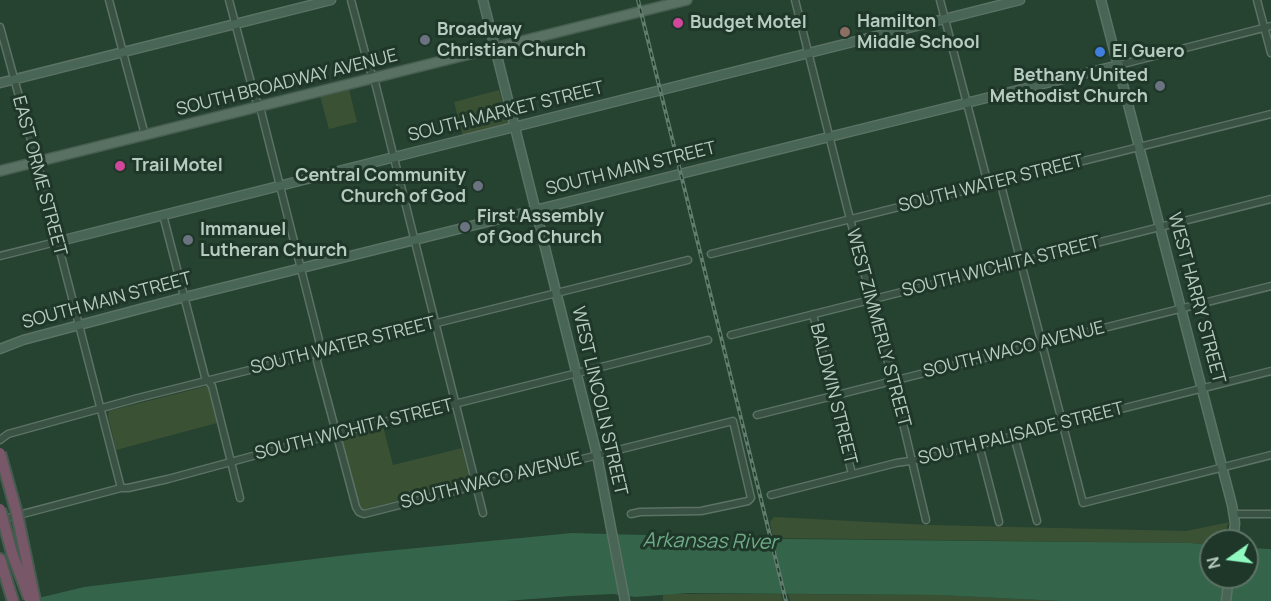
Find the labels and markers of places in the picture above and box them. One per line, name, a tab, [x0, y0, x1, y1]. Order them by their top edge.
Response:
place label: Hamilton Middle School	[857, 11, 980, 54]
place label: Budget Motel	[690, 12, 807, 34]
marker: Budget Motel	[671, 16, 685, 30]
place label: Broadway Christian Church	[437, 19, 586, 62]
marker: Hamilton Middle School	[838, 25, 852, 39]
marker: Broadway Christian Church	[418, 33, 432, 47]
place label: El Guero	[1112, 41, 1185, 63]
marker: El Guero	[1093, 45, 1107, 59]
place label: Bethany United Methodist Church	[990, 65, 1148, 107]
marker: Bethany United Methodist Church	[1153, 79, 1167, 93]
place label: Trail Motel	[132, 155, 223, 177]
marker: Trail Motel	[113, 159, 127, 173]
place label: Central Community Church of God	[295, 165, 466, 207]
marker: Central Community Church of God	[471, 179, 485, 193]
place label: First Assembly of God Church	[477, 206, 604, 248]
place label: Immanuel Lutheran Church	[200, 219, 347, 262]
marker: First Assembly of God Church	[458, 220, 472, 234]
marker: Immanuel Lutheran Church	[181, 233, 195, 247]

